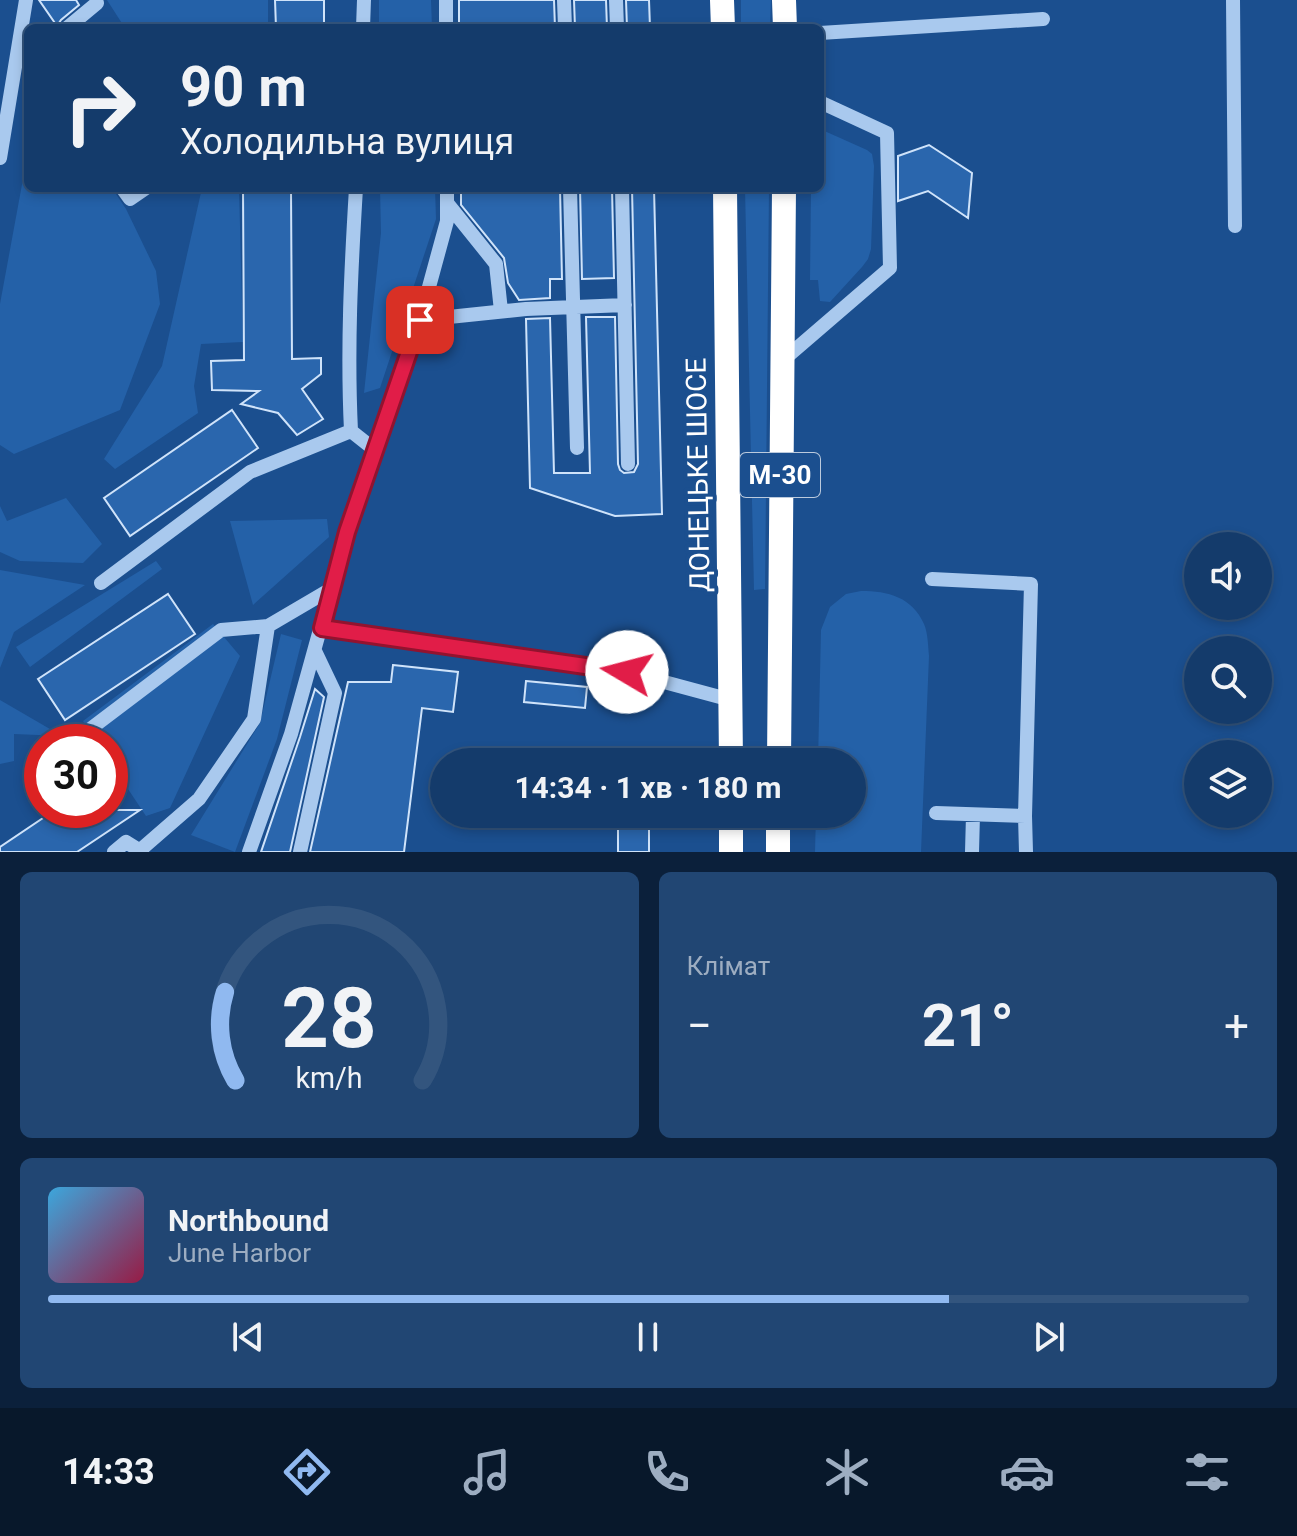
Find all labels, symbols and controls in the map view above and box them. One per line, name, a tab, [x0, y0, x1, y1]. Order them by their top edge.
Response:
text: 90 m	[180, 54, 307, 120]
icon: right	[48, 56, 152, 160]
text: Холодильна вулиця	[180, 121, 514, 163]
pin	[386, 286, 454, 354]
icon: arrive	[398, 298, 442, 342]
street label: ДОНЕЦЬКЕ ШОСЕ	[679, 357, 717, 593]
road number: М-30	[740, 453, 820, 497]
map controls	[1184, 532, 1272, 828]
button: sound	[1184, 532, 1272, 620]
position arrow	[585, 630, 669, 714]
button: search	[1184, 636, 1272, 724]
speed limit sign: 30	[24, 724, 128, 828]
button: layers	[1184, 740, 1272, 828]
text: 14:34 · 1 хв · 180 m	[514, 770, 782, 805]
text: Клімат	[687, 951, 770, 981]
text: 28	[282, 970, 377, 1067]
text: 21°	[922, 990, 1014, 1061]
text: −	[687, 1000, 712, 1052]
text: +	[1224, 1000, 1249, 1052]
text: km/h	[296, 1061, 363, 1095]
text: Northbound	[168, 1203, 329, 1238]
text: June Harbor	[168, 1238, 311, 1268]
icon: previous	[226, 1315, 270, 1359]
icon: pause	[626, 1315, 670, 1359]
icon: next	[1027, 1315, 1071, 1359]
icon: directions	[279, 1444, 335, 1500]
icon: music	[459, 1444, 515, 1500]
icon: phone	[639, 1444, 695, 1500]
icon: climate	[819, 1444, 875, 1500]
icon: car	[999, 1444, 1055, 1500]
icon: filters	[1179, 1444, 1235, 1500]
text: 14:33	[62, 1451, 155, 1493]

